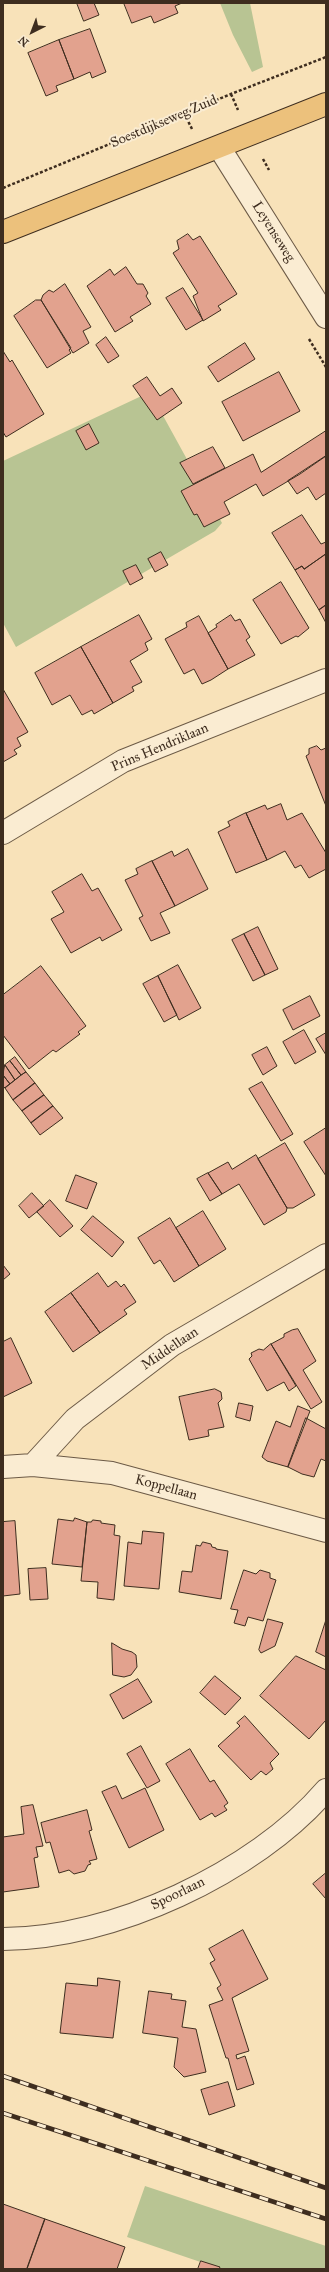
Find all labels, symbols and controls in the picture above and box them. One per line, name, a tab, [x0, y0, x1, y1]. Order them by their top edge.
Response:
north arrow	[12, 12, 52, 52]
text: N	[16, 33, 31, 49]
street label: Soestdijkseweg Zuid	[108, 92, 220, 152]
street label: Leyenseweg	[248, 199, 298, 265]
street label: Prins Hendriklaan	[109, 720, 211, 776]
street label: Middellaan	[138, 1324, 202, 1374]
street label: Koppellaan	[133, 1472, 199, 1504]
street label: Spoorlaan	[148, 1874, 208, 1914]

